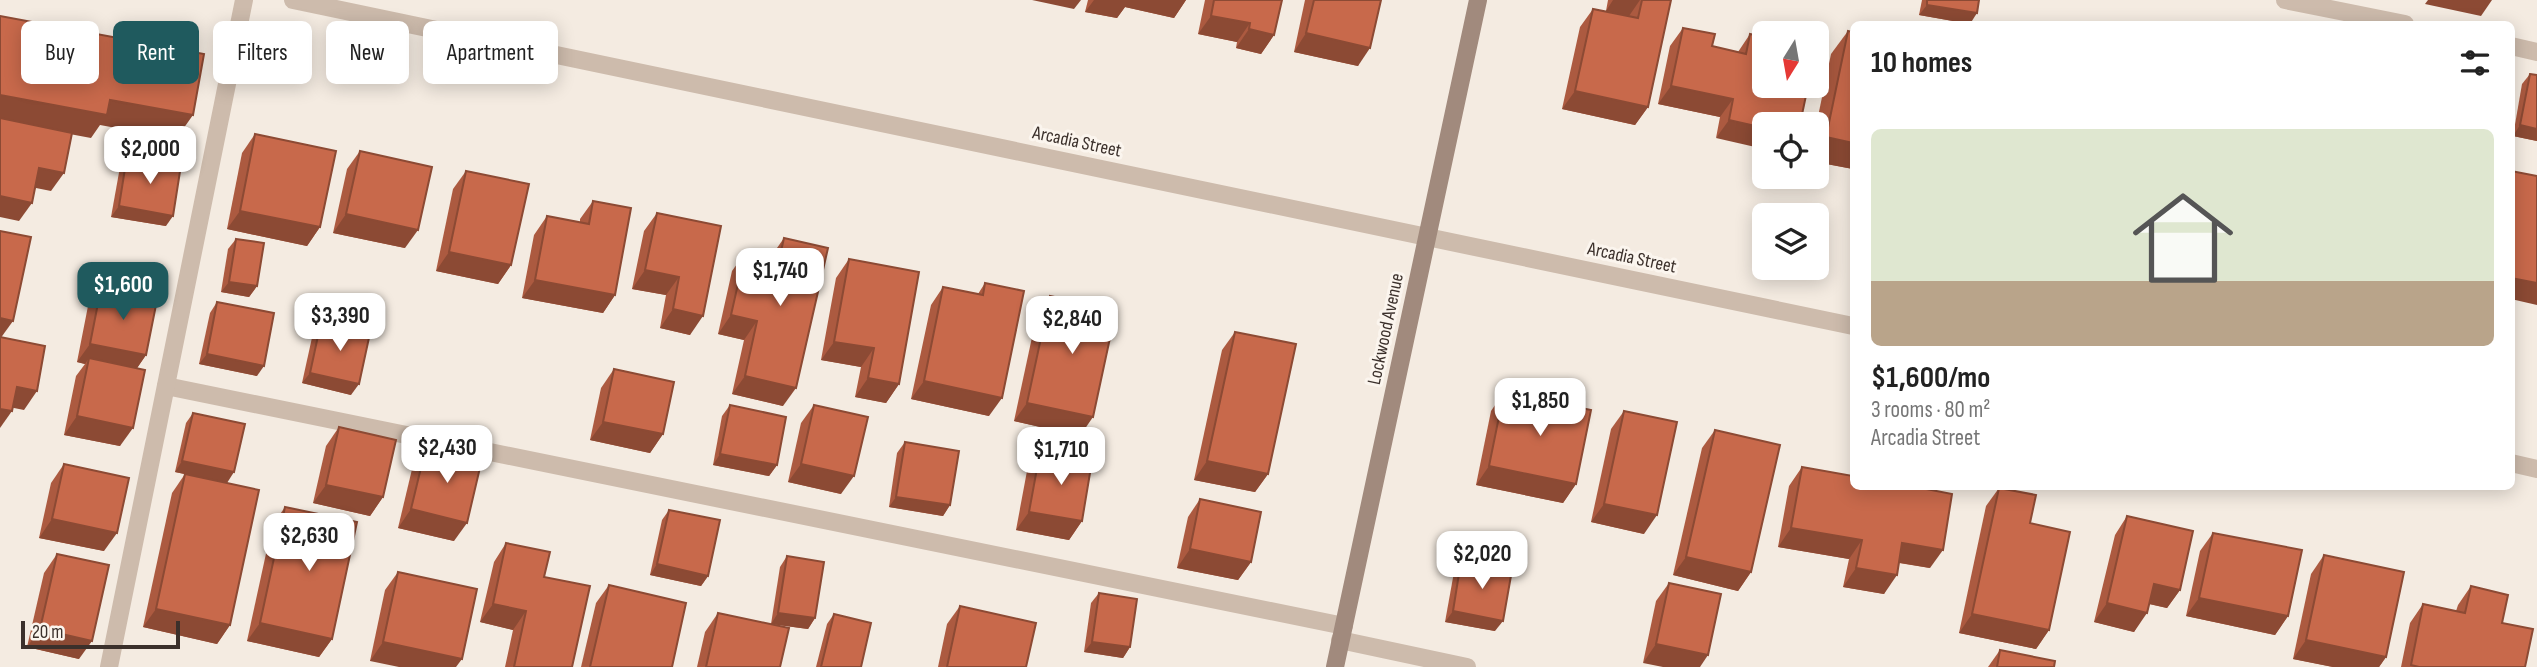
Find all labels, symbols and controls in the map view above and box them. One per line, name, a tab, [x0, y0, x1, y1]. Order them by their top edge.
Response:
chip: Buy	[21, 21, 99, 84]
chip: Rent	[113, 21, 199, 84]
chip: Filters	[213, 21, 312, 84]
chip: New	[326, 21, 409, 84]
chip: Apartment	[423, 21, 558, 84]
north arrow	[1752, 21, 1829, 98]
map controls	[1752, 21, 1829, 280]
icon: filters	[2456, 44, 2494, 82]
text: 10 homes	[1871, 45, 1972, 81]
button: locate	[1752, 112, 1829, 189]
street label: Arcadia Street	[1030, 121, 1124, 163]
pin: $2,000	[93, 127, 207, 186]
text: $2,000	[120, 135, 180, 163]
icon: home	[2120, 175, 2246, 301]
button: layers	[1752, 203, 1829, 280]
street label: Arcadia Street	[1585, 237, 1679, 279]
pin: $1,740	[723, 248, 837, 308]
text: $1,740	[752, 257, 808, 285]
pin: $1,600	[66, 262, 180, 322]
text: $1,600	[93, 271, 153, 299]
street label: Lockwood Avenue	[1363, 271, 1409, 387]
pin: $3,390	[283, 294, 397, 353]
pin: $2,840	[1015, 296, 1129, 356]
text: $3,390	[310, 302, 370, 330]
text: $2,840	[1042, 305, 1102, 333]
text: $1,600/mo	[1871, 360, 1990, 396]
pin: $1,850	[1483, 378, 1597, 438]
text: $1,850	[1511, 387, 1569, 415]
text: 3 rooms · 80 m²	[1871, 396, 1990, 424]
text: Arcadia Street	[1871, 424, 1980, 452]
pin: $2,430	[390, 426, 504, 485]
pin: $1,710	[1004, 428, 1118, 487]
text: $2,430	[417, 434, 477, 462]
text: $1,710	[1033, 436, 1089, 464]
pin: $2,630	[252, 514, 366, 573]
text: $2,630	[279, 522, 339, 550]
pin: $2,020	[1425, 532, 1539, 591]
text: $2,020	[1453, 540, 1511, 568]
scale bar	[21, 618, 180, 650]
text: 20 m	[32, 621, 64, 644]

